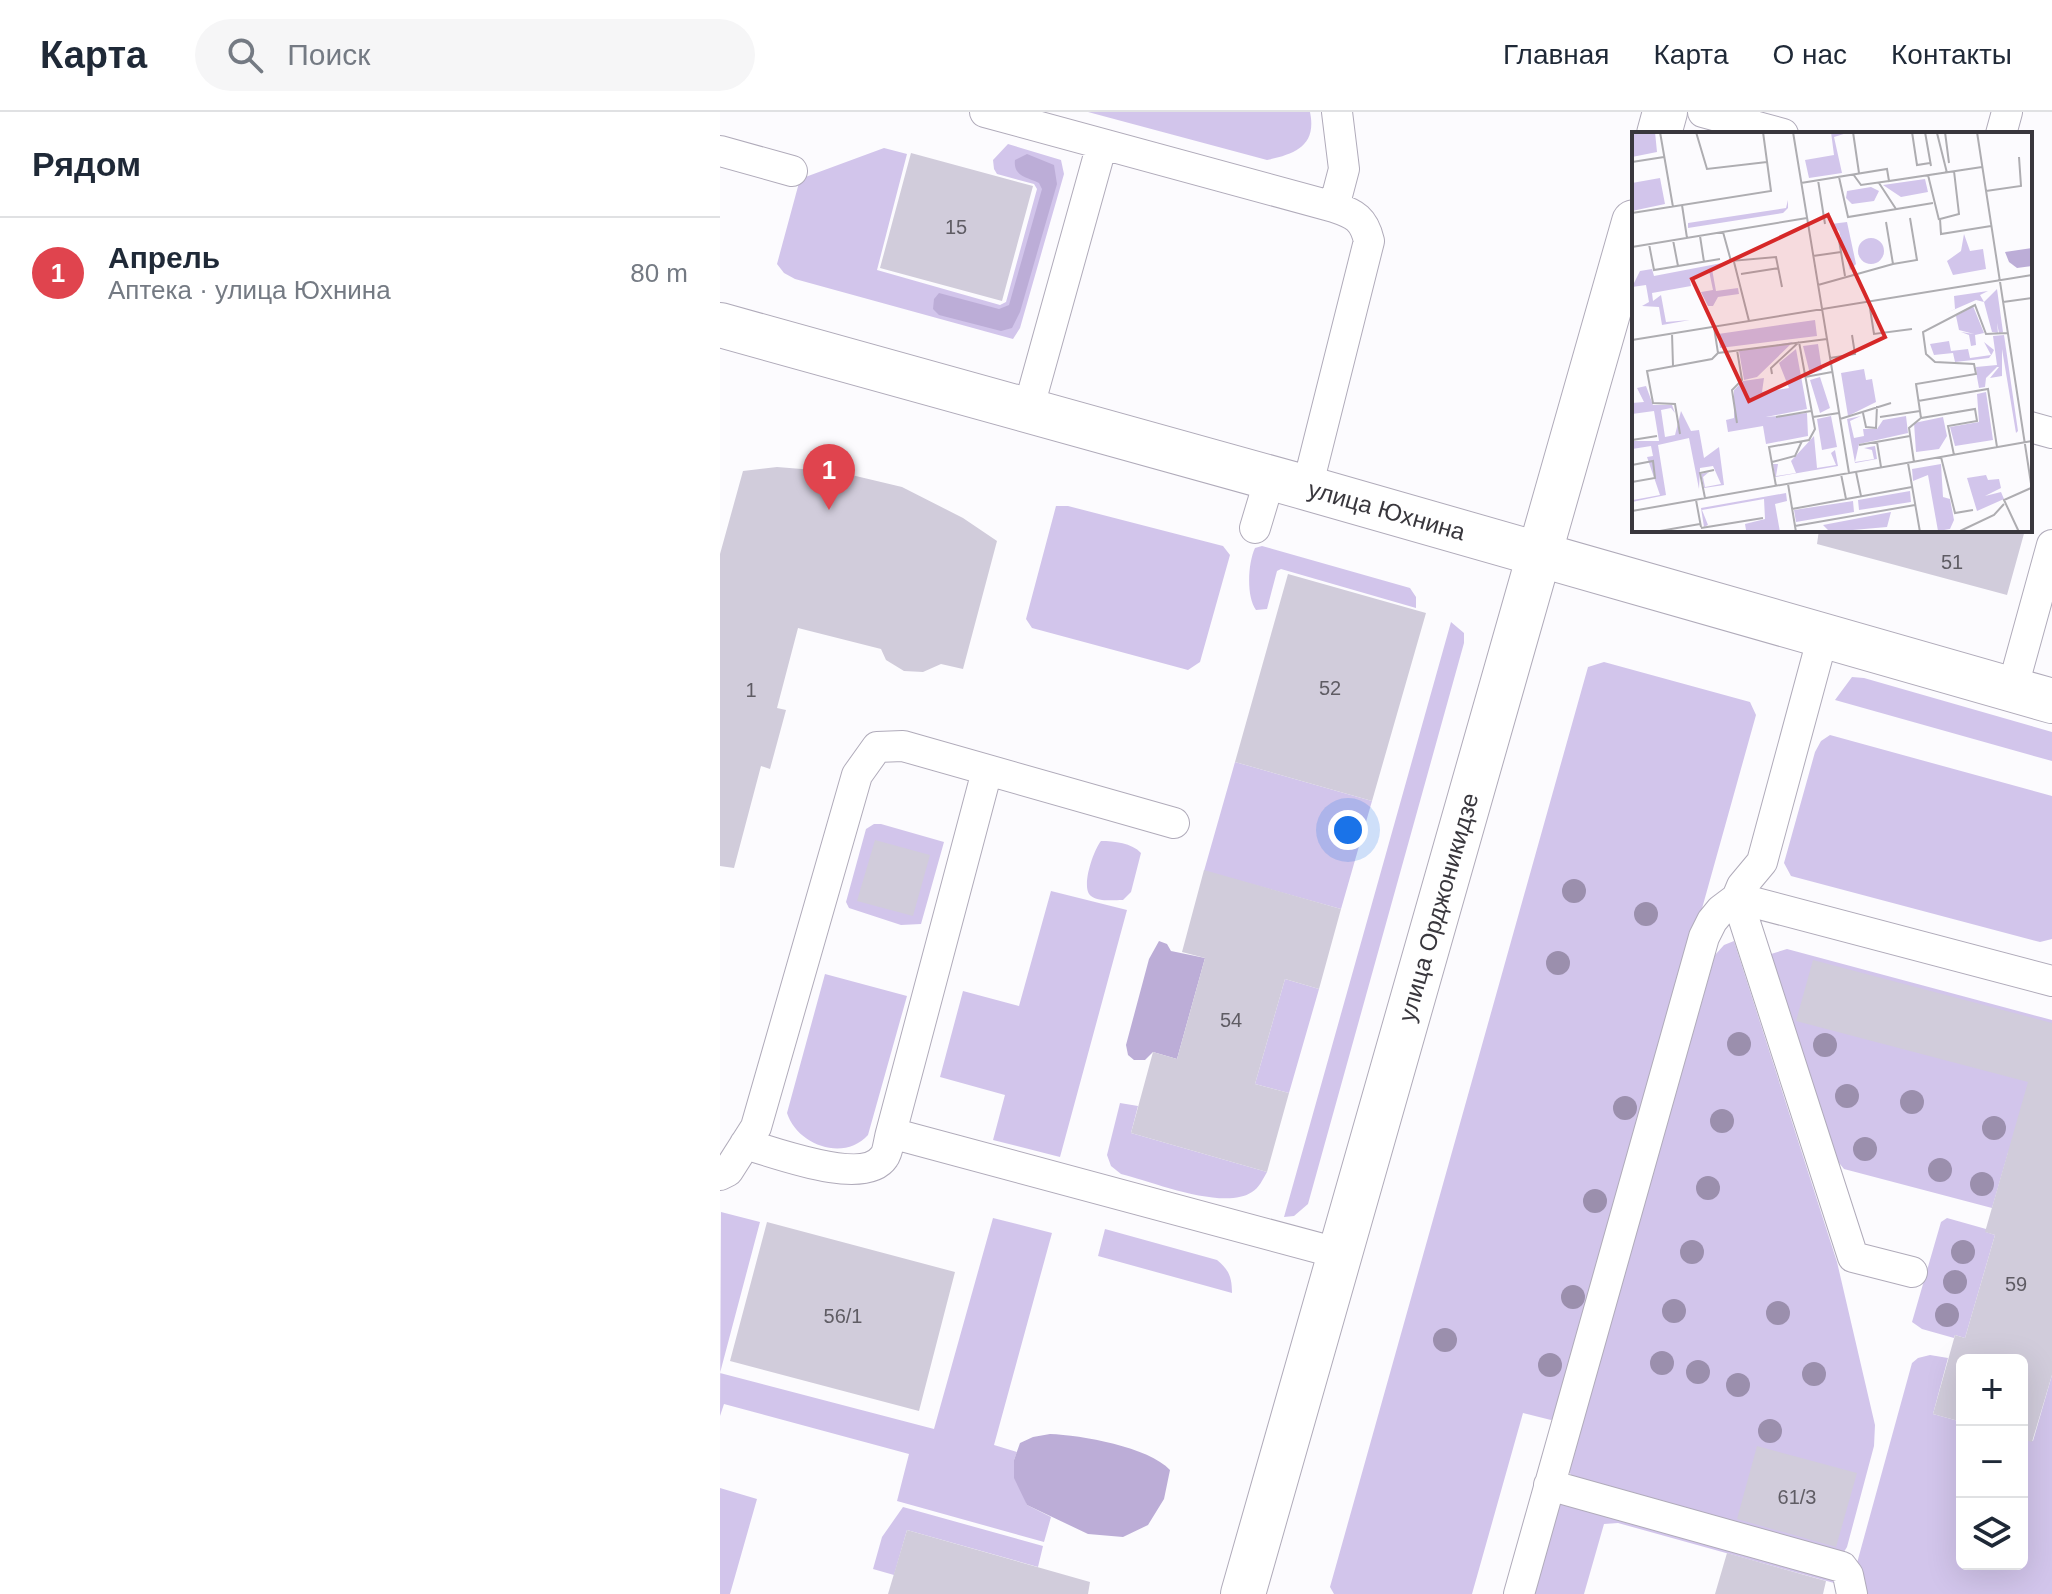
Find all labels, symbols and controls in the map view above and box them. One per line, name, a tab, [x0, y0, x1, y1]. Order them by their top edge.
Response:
search box	[195, 19, 755, 91]
icon: search	[223, 33, 267, 77]
text: Карта	[40, 34, 147, 76]
text: Поиск	[287, 38, 370, 71]
text: Главная	[1503, 39, 1610, 70]
text: Карта	[1654, 39, 1728, 70]
text: О нас	[1772, 39, 1847, 70]
text: Контакты	[1891, 39, 2012, 70]
inset map	[1632, 132, 2032, 532]
text: Рядом	[32, 145, 141, 183]
house number: 15	[945, 216, 967, 238]
text: Апрель	[108, 241, 220, 274]
text: 1	[51, 258, 65, 288]
text: 80 m	[630, 258, 688, 288]
text: Аптека · улица Юхнина	[108, 275, 391, 305]
pin: 1	[803, 444, 855, 510]
street label: улица Юхнина	[1305, 475, 1469, 546]
house number: 51	[1941, 551, 1963, 573]
house number: 52	[1319, 677, 1341, 699]
house number: 1	[745, 679, 757, 701]
street label: улица Орджоникидзе	[1393, 790, 1484, 1025]
your location	[1328, 810, 1368, 850]
house number: 54	[1220, 1009, 1242, 1031]
house number: 59	[2005, 1273, 2027, 1295]
house number: 56/1	[824, 1305, 862, 1327]
map controls	[1956, 1354, 2028, 1570]
button: +	[1956, 1354, 2028, 1426]
button: −	[1956, 1426, 2028, 1498]
house number: 61/3	[1778, 1486, 1816, 1508]
button: layers	[1956, 1498, 2028, 1570]

